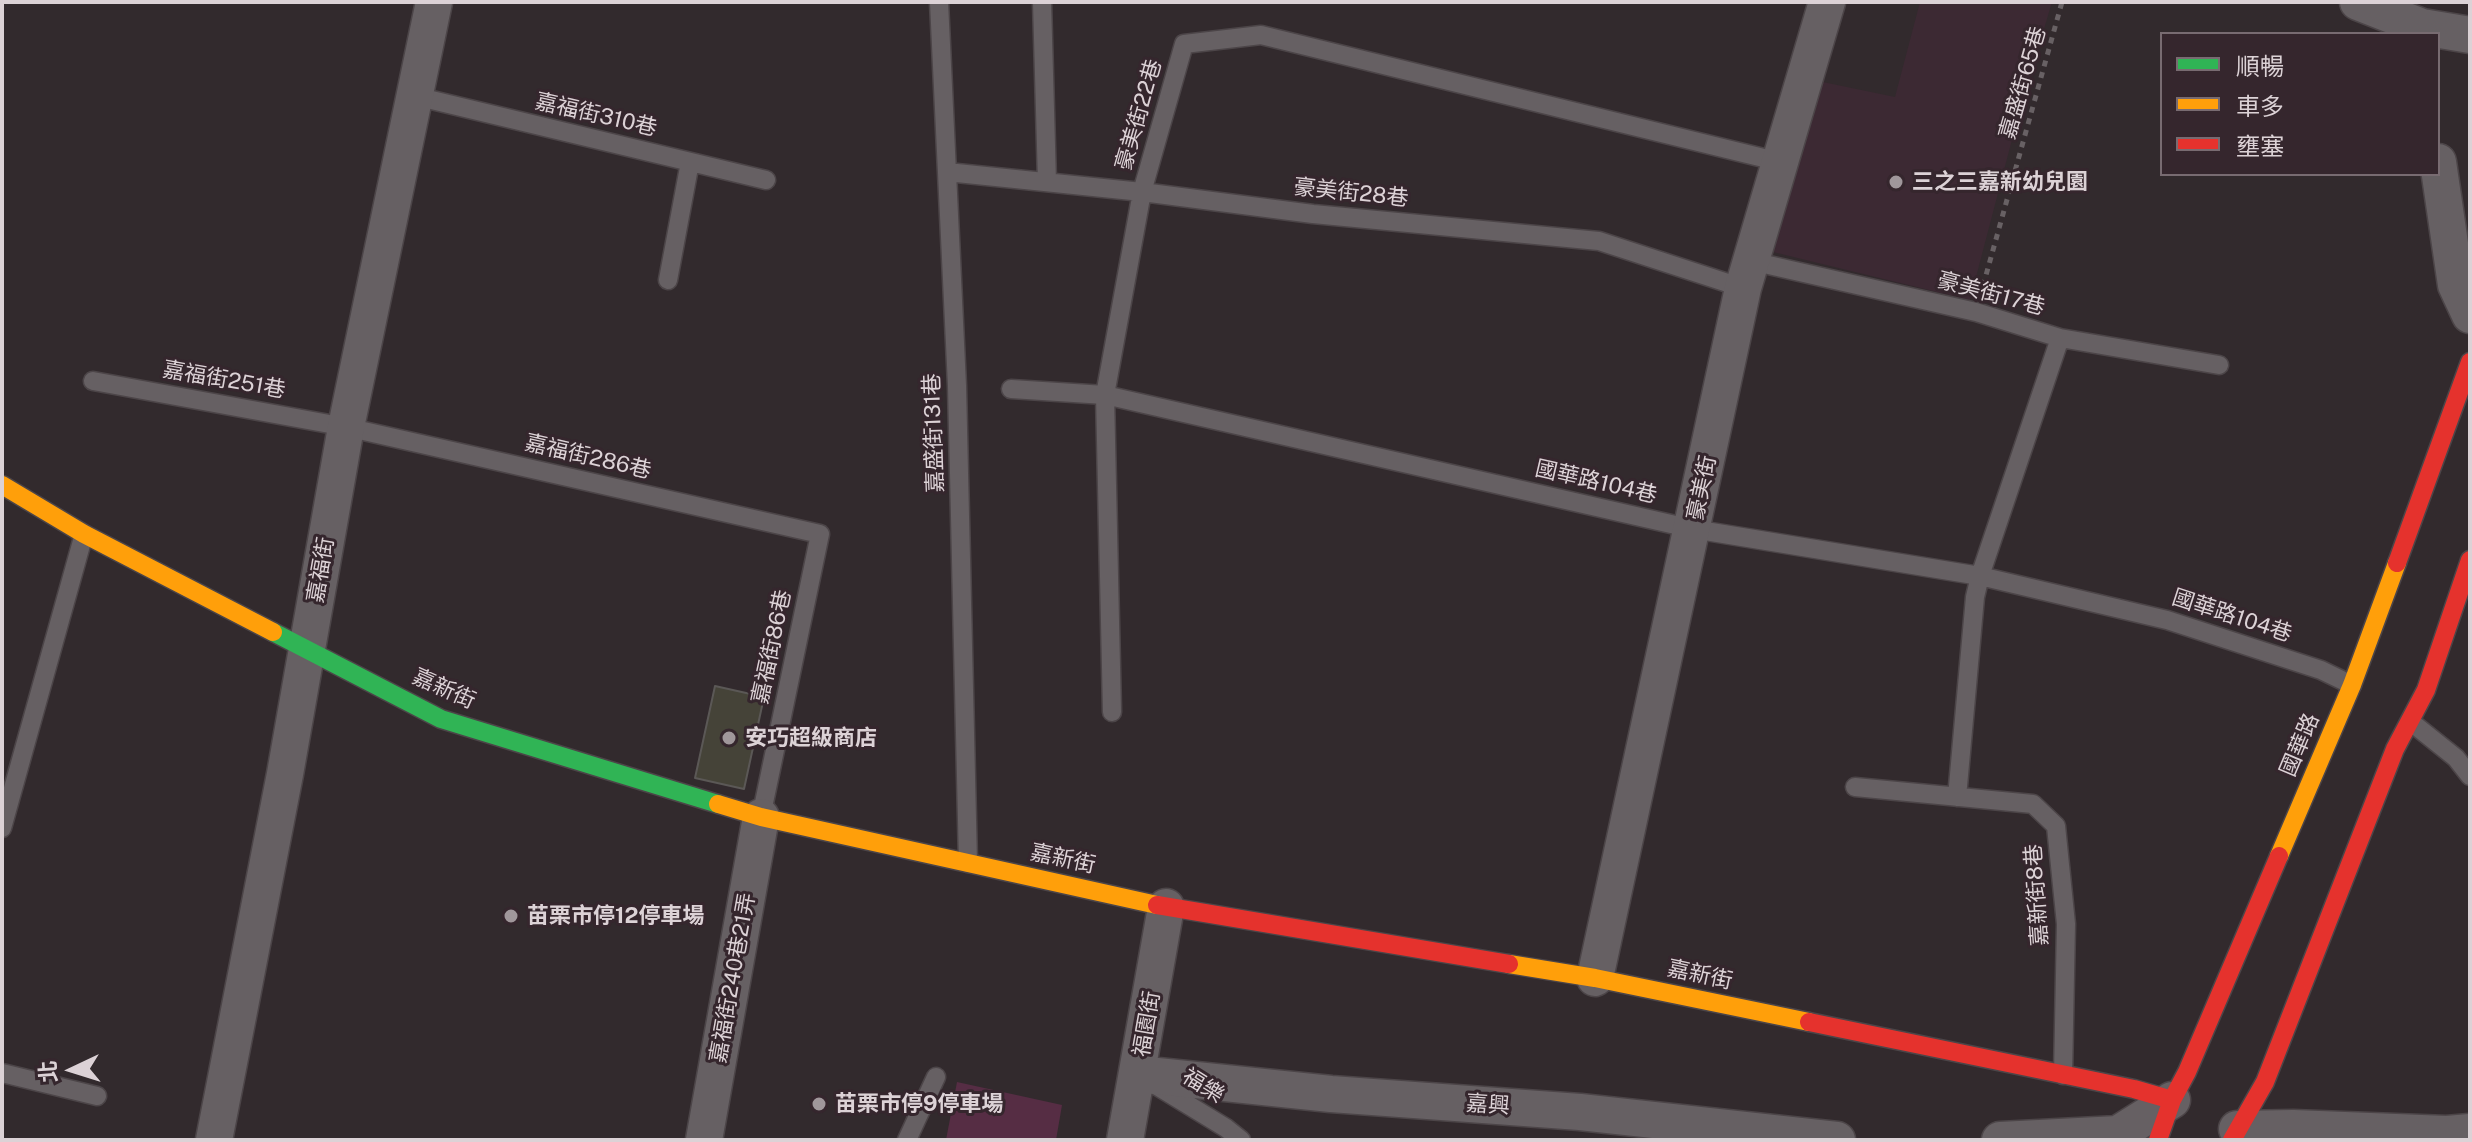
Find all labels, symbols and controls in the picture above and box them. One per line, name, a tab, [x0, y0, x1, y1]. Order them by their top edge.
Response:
street label: 嘉盛街65巷	[1994, 24, 2052, 142]
legend	[2160, 32, 2440, 176]
text: 順暢	[2236, 52, 2284, 80]
street label: 豪美街22巷	[1111, 56, 1167, 174]
street label: 嘉福街310巷	[532, 88, 660, 142]
text: 車多	[2236, 92, 2284, 120]
text: 壅塞	[2236, 132, 2284, 160]
place label: 三之三嘉新幼兒園	[1912, 169, 2088, 195]
marker: 三之三嘉新幼兒園	[1887, 173, 1905, 191]
street label: 豪美街28巷	[1292, 174, 1410, 212]
street label: 豪美街17巷	[1934, 267, 2048, 321]
street label: 嘉福街251巷	[161, 356, 287, 404]
street label: 嘉盛街131巷	[919, 373, 949, 493]
street label: 嘉福街286巷	[522, 430, 654, 484]
street label: 豪美街	[1682, 453, 1722, 523]
street label: 國華路104巷	[1533, 455, 1659, 509]
street label: 嘉福街	[302, 535, 340, 605]
street label: 國華路104巷	[2169, 584, 2295, 648]
street label: 嘉福街86巷	[747, 588, 797, 706]
street label: 嘉新街	[408, 664, 480, 714]
street label: 國華路	[2275, 709, 2325, 781]
place label: 安巧超級商店	[745, 725, 877, 751]
marker: 安巧超級商店	[720, 729, 738, 747]
street label: 嘉新街	[1028, 839, 1098, 879]
street label: 嘉新街8巷	[2020, 843, 2054, 947]
street label: 嘉福街240巷21弄	[705, 891, 761, 1065]
place label: 苗栗市停12停車場	[527, 903, 704, 929]
marker: 苗栗市停12停車場	[502, 907, 520, 925]
street label: 嘉新街	[1665, 955, 1735, 995]
street label: 福園街	[1128, 989, 1166, 1059]
north arrow	[32, 1030, 112, 1110]
text: 北	[34, 1060, 62, 1084]
street label: 福樂	[1177, 1063, 1229, 1109]
street label: 嘉興	[1465, 1090, 1511, 1120]
place label: 苗栗市停9停車場	[835, 1091, 1003, 1117]
marker: 苗栗市停9停車場	[810, 1095, 828, 1113]

